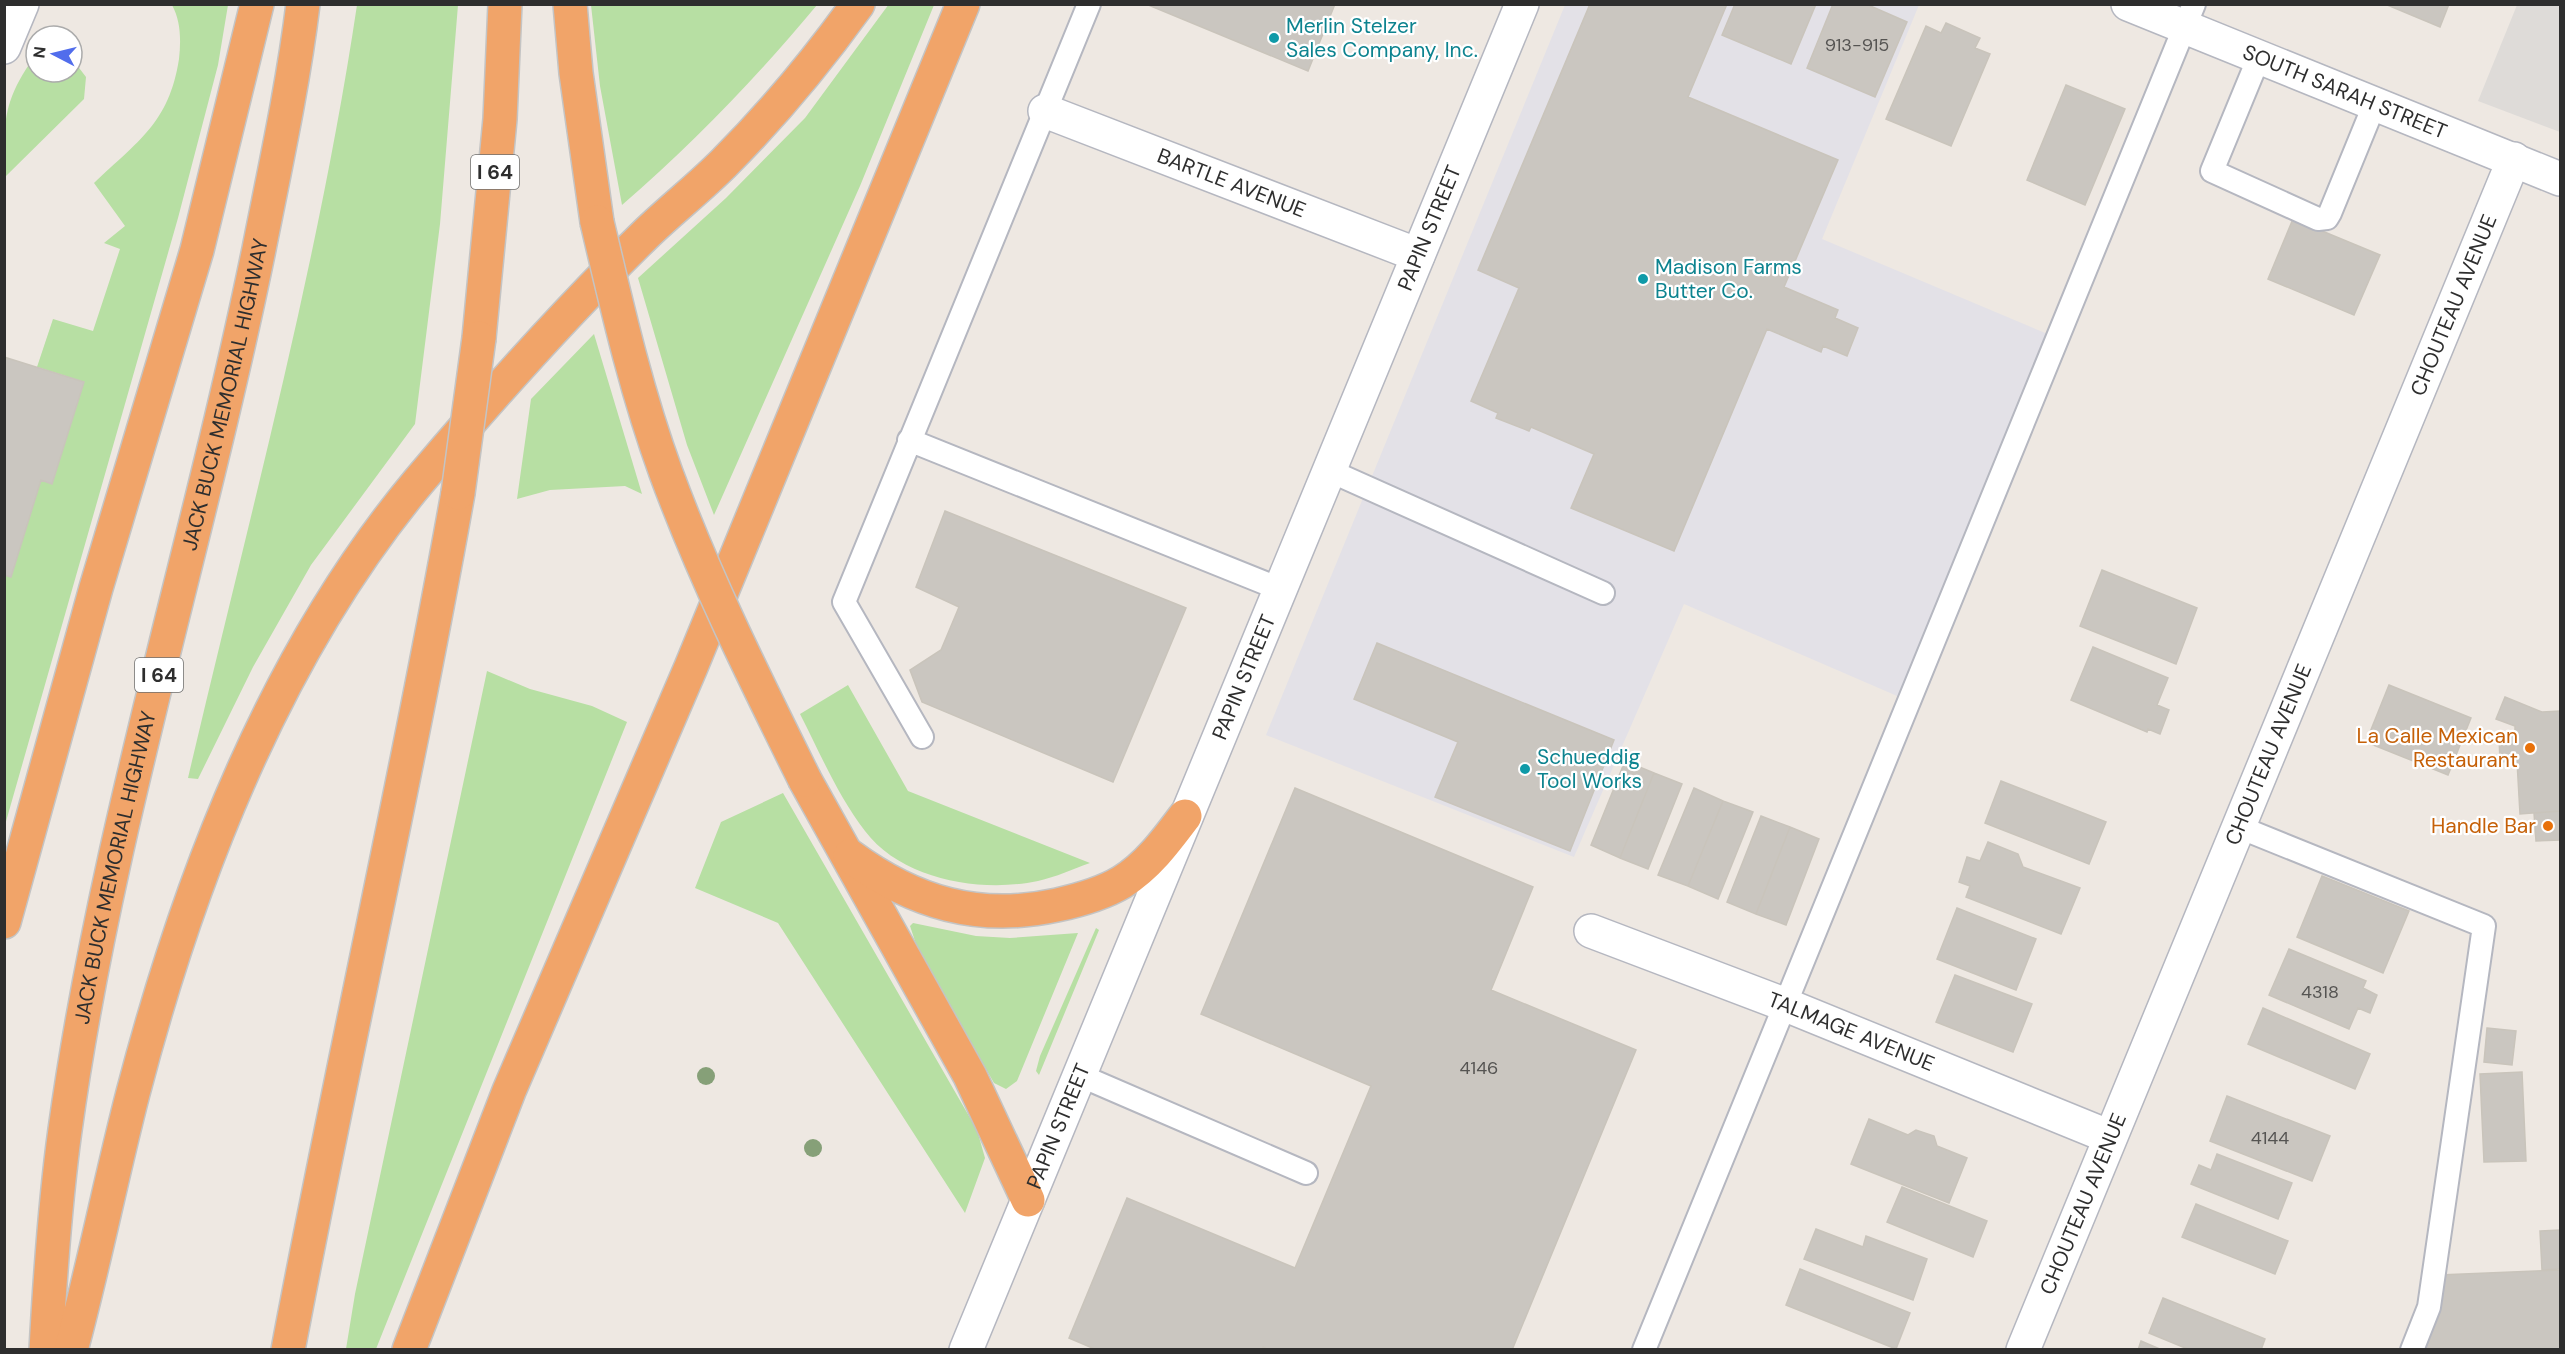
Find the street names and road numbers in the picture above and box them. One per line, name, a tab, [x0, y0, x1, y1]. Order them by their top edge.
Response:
street label: SOUTH SARAH STREET	[2239, 38, 2451, 146]
street label: BARTLE AVENUE	[1153, 142, 1310, 224]
road number: I 64	[471, 155, 519, 189]
street label: PAPIN STREET	[1391, 161, 1468, 295]
street label: CHOUTEAU AVENUE	[2404, 210, 2504, 400]
street label: JACK BUCK MEMORIAL HIGHWAY	[175, 236, 275, 554]
street label: PAPIN STREET	[1206, 610, 1282, 744]
road number: I 64	[135, 658, 183, 692]
street label: CHOUTEAU AVENUE	[2219, 660, 2318, 850]
street label: JACK BUCK MEMORIAL HIGHWAY	[68, 708, 163, 1027]
street label: TALMAGE AVENUE	[1764, 985, 1939, 1078]
street label: PAPIN STREET	[1020, 1059, 1097, 1193]
street label: CHOUTEAU AVENUE	[2033, 1109, 2133, 1299]

